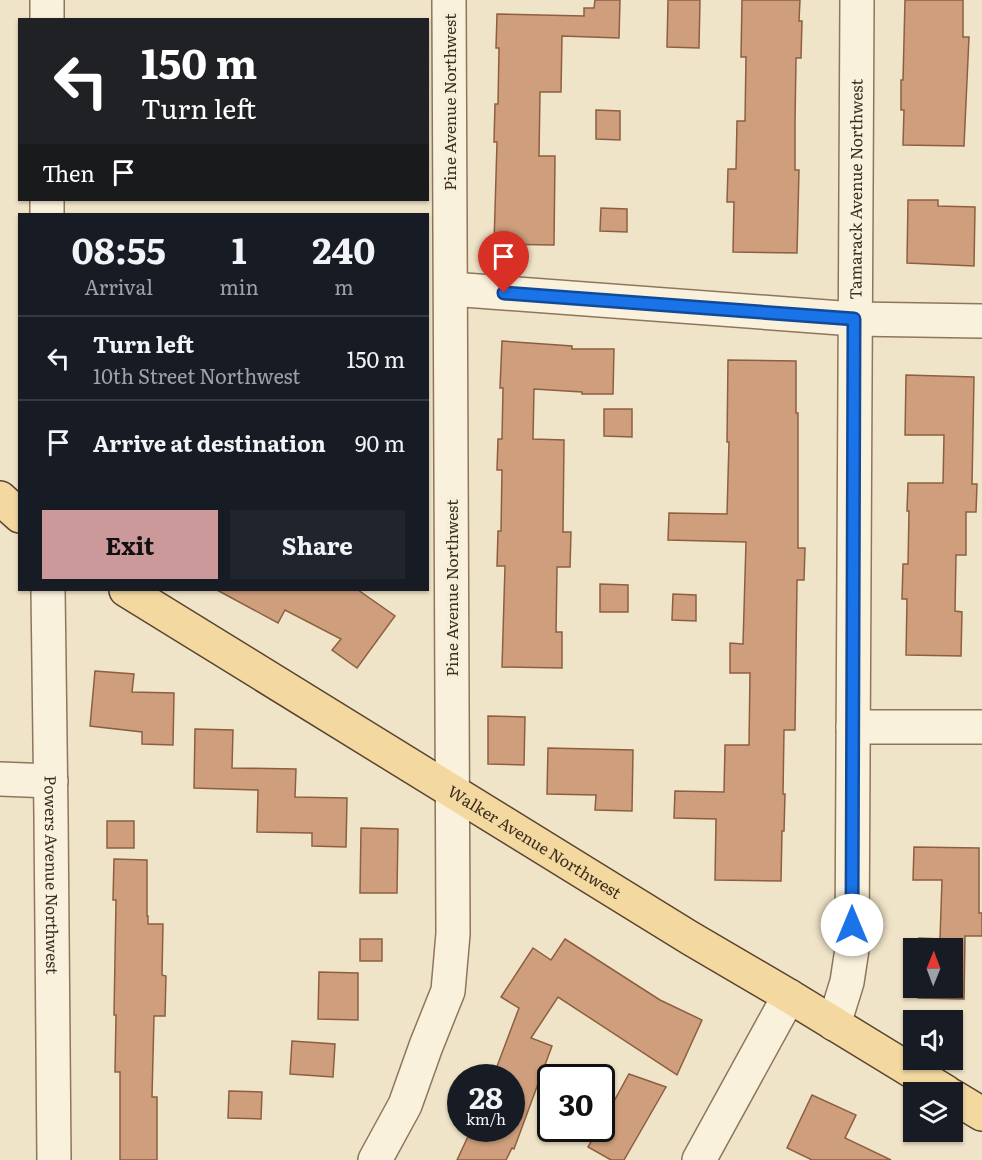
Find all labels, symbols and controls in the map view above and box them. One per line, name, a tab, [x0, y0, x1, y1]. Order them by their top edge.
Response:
street label: Pine Avenue Northwest	[437, 13, 461, 191]
text: 150 m	[141, 30, 257, 92]
icon: left	[42, 42, 120, 120]
street label: Tamarack Avenue Northwest	[842, 78, 868, 300]
text: Turn left	[141, 87, 256, 127]
text: Then	[42, 156, 95, 189]
icon: arrive	[107, 156, 140, 189]
text: 08:55	[72, 222, 166, 275]
text: 1	[232, 222, 247, 275]
text: 240	[312, 222, 375, 275]
pin	[478, 231, 529, 293]
icon: arrive	[487, 240, 520, 273]
text: Arrival	[85, 271, 153, 301]
text: min	[219, 271, 259, 301]
text: m	[334, 271, 354, 301]
text: Turn left	[93, 327, 194, 360]
icon: left	[42, 342, 75, 375]
text: 150 m	[346, 342, 405, 375]
text: 10th Street Northwest	[93, 360, 300, 390]
icon: arrive	[42, 426, 75, 459]
text: Arrive at destination	[93, 426, 326, 459]
text: 90 m	[355, 426, 405, 459]
street label: Pine Avenue Northwest	[439, 499, 463, 677]
button: Exit	[42, 510, 218, 579]
button: Share	[230, 510, 405, 579]
street label: Powers Avenue Northwest	[39, 775, 65, 975]
street label: Walker Avenue Northwest	[444, 778, 627, 904]
position arrow	[820, 893, 884, 957]
north arrow	[903, 938, 963, 998]
map controls	[903, 938, 963, 1142]
button: sound	[903, 1010, 963, 1070]
speed limit sign: 30	[537, 1064, 615, 1142]
text: 28	[469, 1074, 503, 1118]
button: layers	[903, 1082, 963, 1142]
text: km/h	[466, 1107, 506, 1130]

